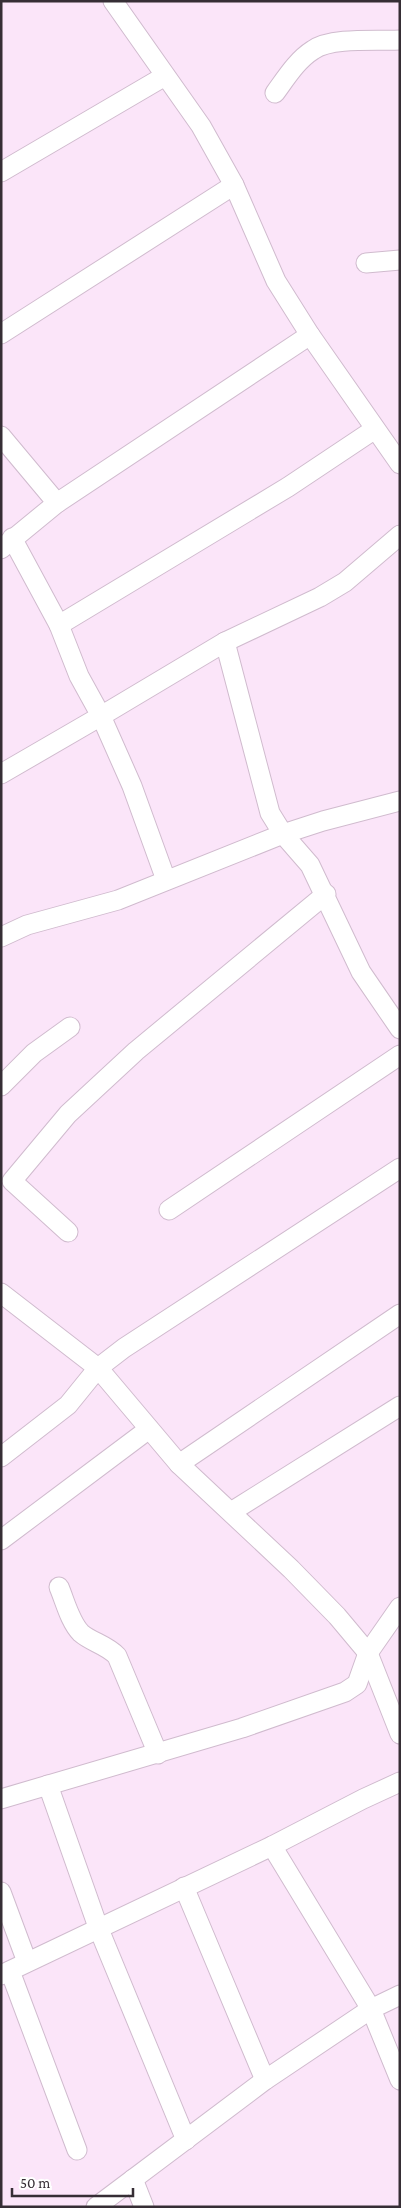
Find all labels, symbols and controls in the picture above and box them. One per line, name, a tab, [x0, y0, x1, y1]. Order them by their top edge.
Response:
scale bar	[12, 2166, 134, 2198]
text: 50 m	[20, 2175, 50, 2191]

